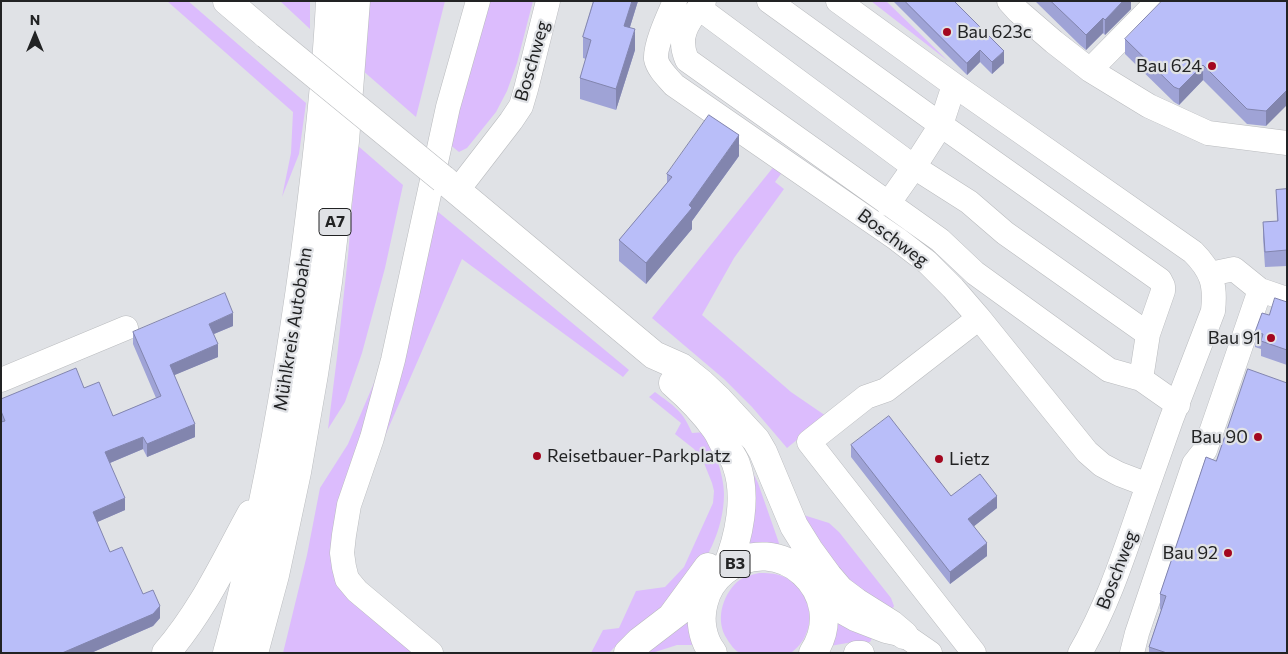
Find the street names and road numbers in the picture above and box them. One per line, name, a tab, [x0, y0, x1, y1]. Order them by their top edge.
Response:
street label: Boschweg	[510, 18, 554, 104]
street label: Boschweg	[853, 204, 933, 272]
road number: A7	[319, 208, 351, 236]
street label: Mühlkreis Autobahn	[269, 246, 317, 412]
street label: Boschweg	[1092, 528, 1142, 612]
road number: B3	[720, 550, 750, 578]

